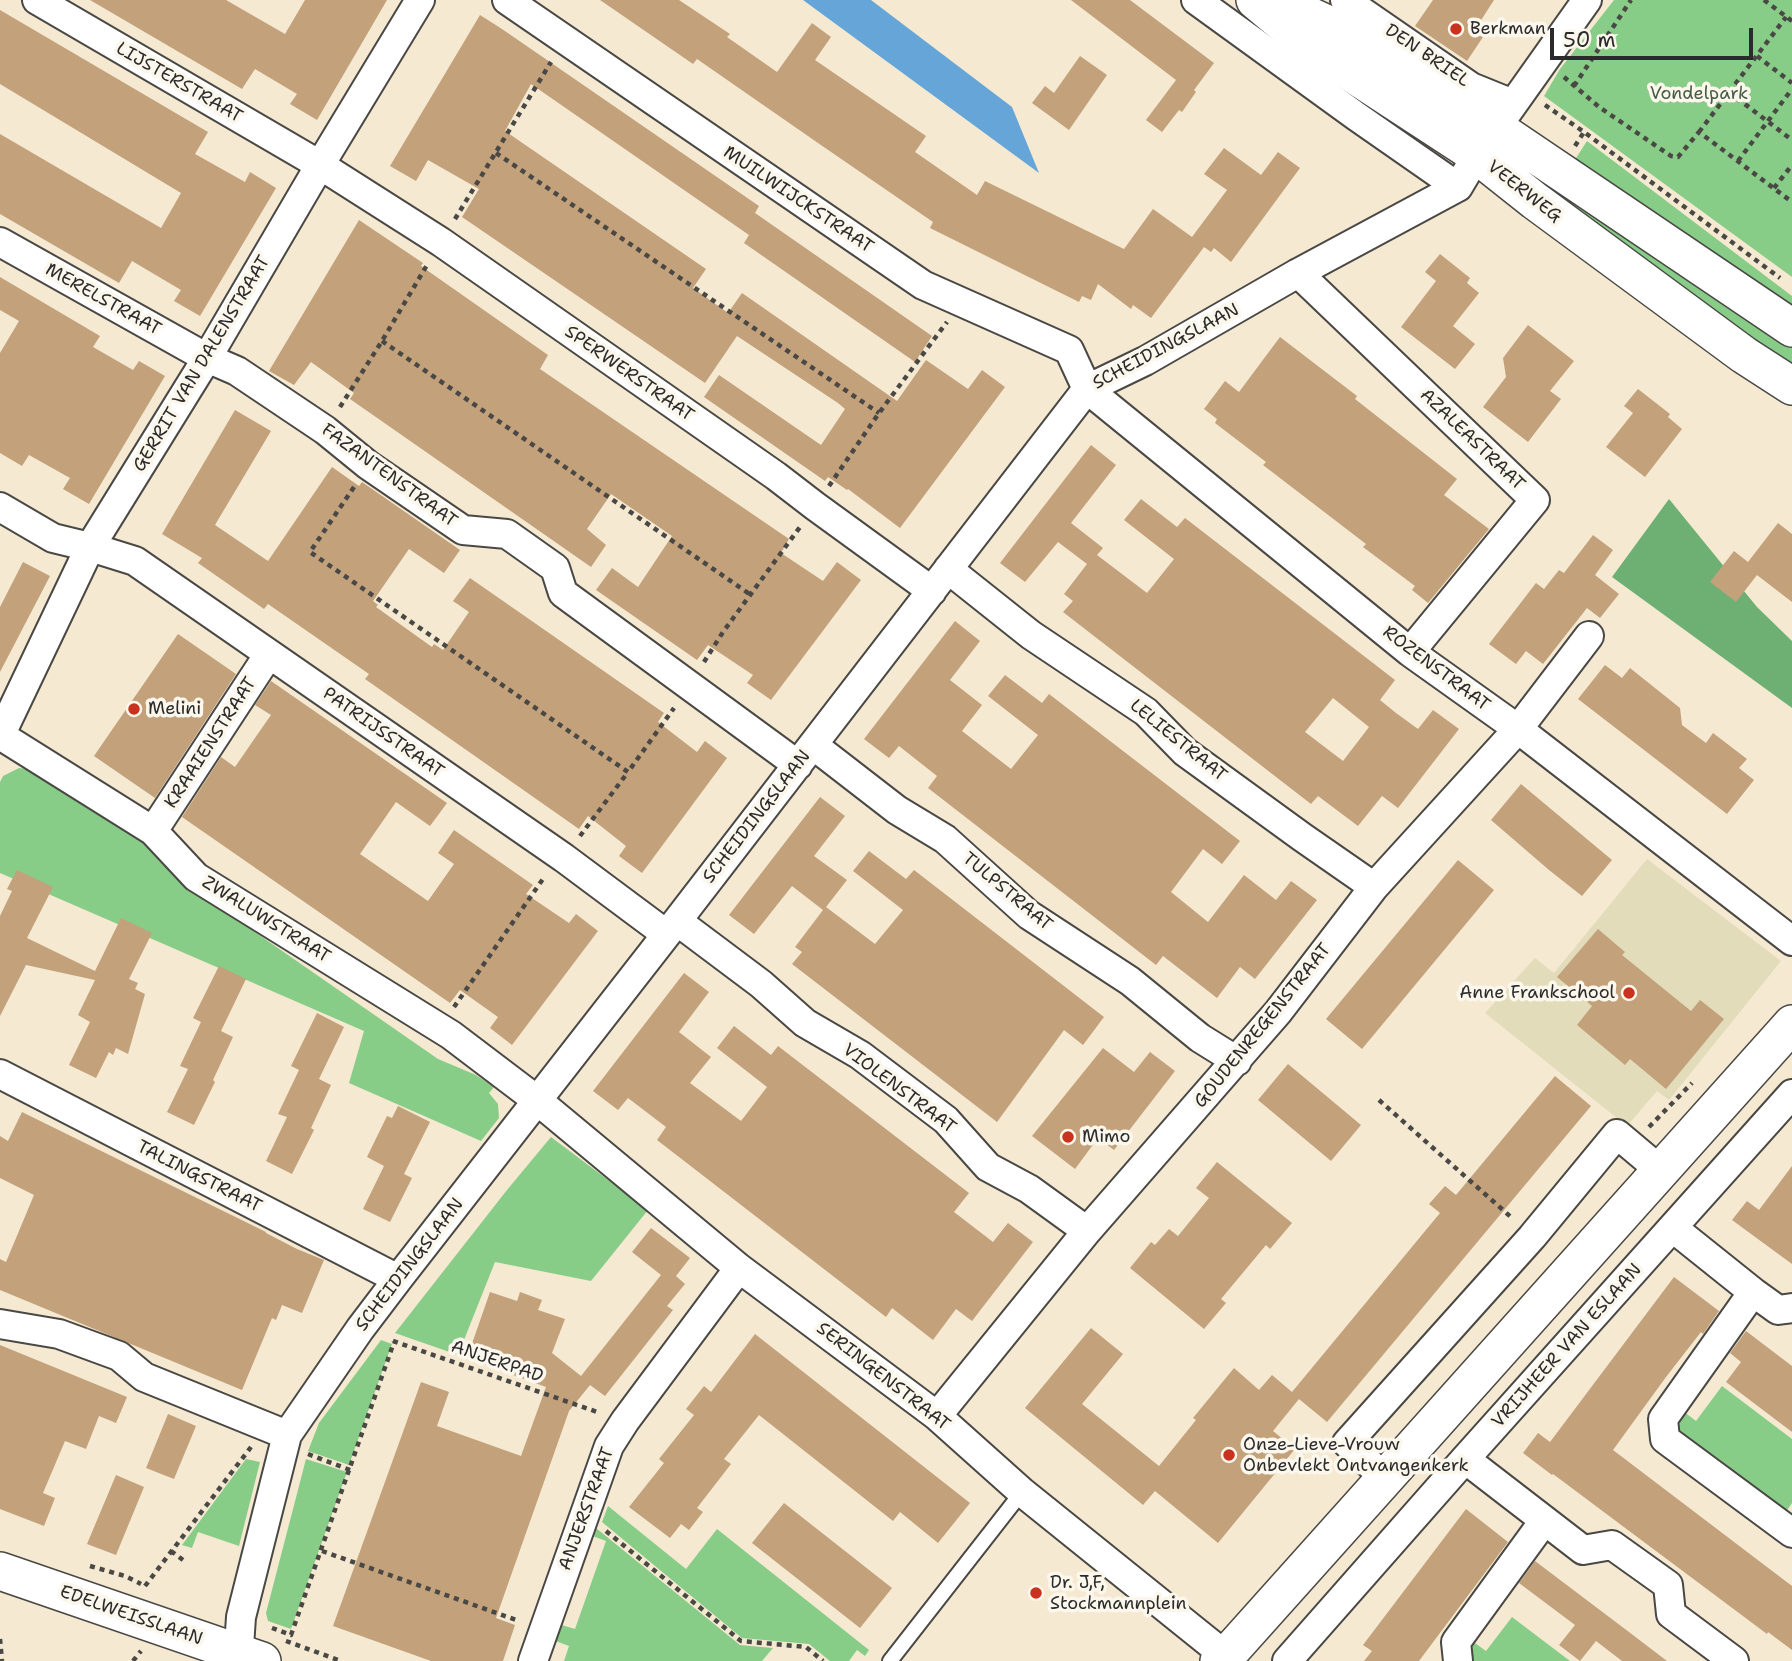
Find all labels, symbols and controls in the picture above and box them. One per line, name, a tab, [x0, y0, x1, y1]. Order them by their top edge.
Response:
scale bar	[1554, 14, 1757, 58]
place label: Berkman	[1470, 18, 1546, 40]
street label: DEN BRIEL	[1381, 20, 1473, 92]
marker: Berkman	[1448, 21, 1464, 37]
text: 50 m	[1563, 26, 1616, 54]
street label: LIJSTERSTRAAT	[112, 38, 246, 128]
park label: Vondelpark	[1650, 83, 1748, 105]
street label: MUILWIJCKSTRAAT	[719, 142, 877, 258]
street label: VEERWEG	[1483, 156, 1565, 228]
street label: GERRIT VAN DALENSTRAAT	[129, 252, 275, 476]
street label: MERELSTRAAT	[41, 259, 165, 341]
street label: SCHEIDINGSLAAN	[1089, 299, 1243, 395]
street label: SPERWERSTRAAT	[560, 321, 698, 427]
street label: AZALEASTRAAT	[1415, 385, 1529, 495]
street label: FAZANTENSTRAAT	[317, 420, 461, 532]
street label: ROZENSTRAAT	[1378, 622, 1494, 716]
street label: KRAAIENSTRAAT	[161, 673, 261, 813]
street label: PATRIJSSTRAAT	[318, 683, 448, 783]
street label: LELIESTRAAT	[1125, 695, 1231, 787]
place label: Melini	[148, 698, 201, 720]
marker: Melini	[126, 701, 142, 717]
street label: SCHEIDINGSLAAN	[698, 746, 816, 888]
street label: TULPSTRAAT	[958, 848, 1056, 936]
street label: ZWALUWSTRAAT	[198, 872, 334, 968]
street label: GOUDENREGENSTRAAT	[1190, 939, 1336, 1113]
place label: Anne Frankschool	[1459, 982, 1615, 1004]
marker: Anne Frankschool	[1621, 985, 1637, 1001]
street label: VIOLENSTRAAT	[838, 1039, 960, 1139]
place label: Mimo	[1082, 1126, 1130, 1148]
marker: Mimo	[1060, 1129, 1076, 1145]
street label: TALINGSTRAAT	[133, 1136, 265, 1218]
street label: SCHEIDINGSLAAN	[351, 1194, 469, 1336]
street label: VRIJHEER VAN ESLAAN	[1488, 1260, 1646, 1432]
street label: SERINGENSTRAAT	[812, 1318, 954, 1436]
street label: ANJERPAD	[448, 1336, 546, 1388]
place label: Onze-Lieve-Vrouw Onbevlekt Ontvangenkerk	[1243, 1434, 1469, 1476]
street label: ANJERSTRAAT	[555, 1444, 619, 1574]
marker: Onze-Lieve-Vrouw Onbevlekt Ontvangenkerk	[1221, 1447, 1237, 1463]
place label: Dr. J,F, Stockmannplein	[1050, 1572, 1187, 1614]
street label: EDELWEISSLAAN	[57, 1581, 205, 1651]
marker: Dr. J,F, Stockmannplein	[1028, 1585, 1044, 1601]

